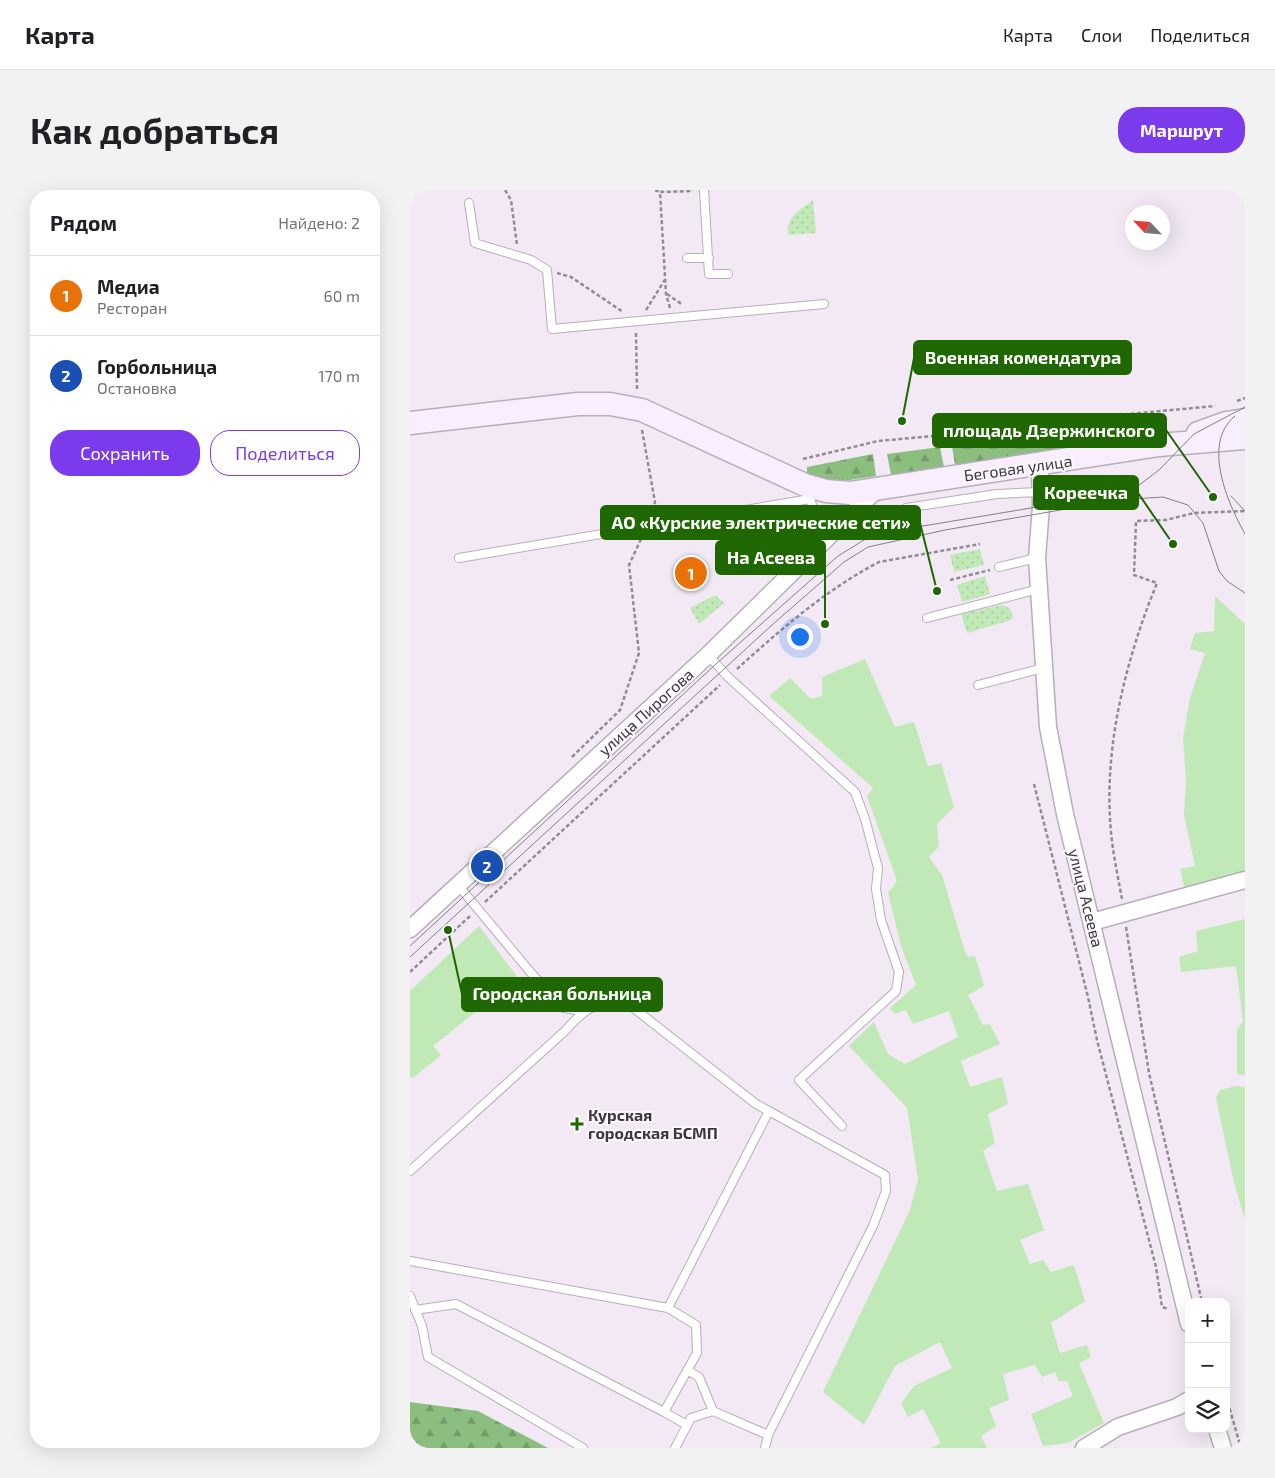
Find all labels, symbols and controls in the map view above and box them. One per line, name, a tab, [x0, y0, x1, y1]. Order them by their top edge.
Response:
text: Карта	[25, 20, 95, 49]
text: Карта	[1003, 24, 1053, 46]
text: Слои	[1081, 24, 1122, 46]
text: Поделиться	[1150, 24, 1250, 46]
button: Маршрут	[1118, 107, 1245, 153]
text: Как добраться	[30, 109, 279, 151]
north arrow	[1125, 205, 1170, 250]
text: Рядом	[50, 210, 117, 235]
text: Найдено: 2	[278, 213, 360, 232]
text: Медиа	[97, 275, 160, 298]
text: 1	[63, 286, 69, 305]
text: 60 m	[324, 286, 360, 305]
text: Ресторан	[97, 298, 167, 317]
callout: Военная комендатура	[914, 341, 1131, 374]
text: Военная комендатура	[925, 346, 1121, 368]
text: Горбольница	[97, 355, 217, 378]
text: 2	[61, 366, 71, 385]
text: 170 m	[318, 366, 360, 385]
text: Остановка	[97, 378, 177, 397]
callout: площадь Дзержинского	[933, 414, 1166, 447]
text: площадь Дзержинского	[943, 419, 1155, 441]
button: Сохранить	[50, 430, 200, 476]
button: Поделиться	[210, 430, 360, 476]
street label: Беговая улица	[963, 450, 1073, 486]
callout: Кореечка	[1034, 476, 1138, 509]
text: Кореечка	[1044, 481, 1128, 503]
callout: АО «Курские электрические сети»	[601, 506, 920, 539]
text: АО «Курские электрические сети»	[611, 511, 911, 533]
callout: На Асеева	[716, 541, 825, 574]
text: На Асеева	[727, 546, 815, 568]
pin: 1	[675, 554, 707, 592]
your location	[787, 624, 813, 650]
street label: улица Пирогова	[594, 664, 698, 760]
pin: 2	[471, 847, 503, 885]
street label: улица Асеева	[1064, 847, 1108, 949]
callout: Городская больница	[462, 978, 662, 1011]
text: Городская больница	[472, 982, 652, 1004]
place label: Курская городская БСМП	[588, 1105, 718, 1142]
marker: Курская городская БСМП	[570, 1117, 584, 1131]
map controls	[1185, 1298, 1230, 1433]
button: +	[1185, 1298, 1230, 1343]
button: −	[1185, 1343, 1230, 1388]
button: layers	[1185, 1388, 1230, 1433]

